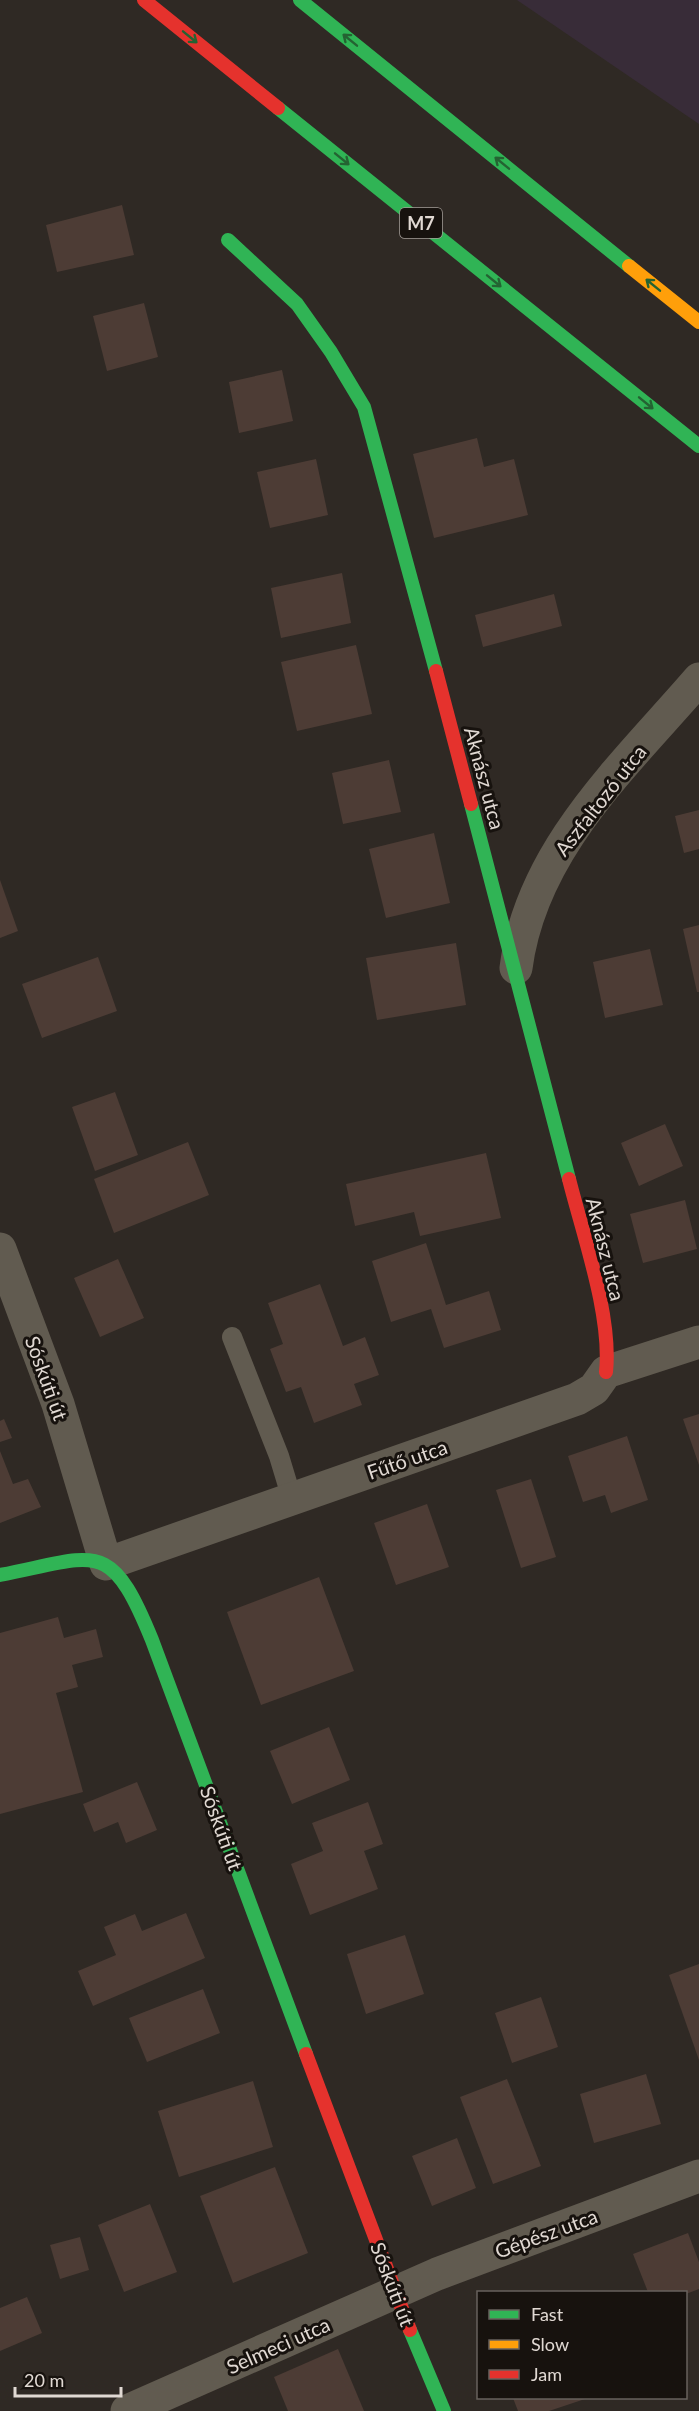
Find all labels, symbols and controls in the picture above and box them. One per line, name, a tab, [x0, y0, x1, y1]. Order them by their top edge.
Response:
one-way arrow	[182, 30, 197, 44]
one-way arrow	[342, 34, 358, 47]
one-way arrow	[333, 153, 349, 166]
one-way arrow	[494, 156, 510, 169]
road number: M7	[400, 208, 442, 238]
one-way arrow	[485, 275, 501, 288]
one-way arrow	[646, 279, 662, 292]
one-way arrow	[638, 397, 654, 410]
street label: Aknász utca	[460, 724, 510, 832]
street label: Aszfaltozó utca	[549, 740, 651, 860]
street label: Aknász utca	[582, 1195, 630, 1303]
street label: Sóskúti út	[21, 1333, 73, 1423]
street label: Fűtő utca	[364, 1434, 450, 1484]
street label: Sóskúti út	[196, 1783, 248, 1873]
street label: Gépész utca	[491, 2203, 601, 2263]
street label: Sóskúti út	[366, 2239, 420, 2329]
legend	[477, 2291, 687, 2399]
text: Fast	[531, 2303, 564, 2325]
street label: Selmeci utca	[223, 2312, 333, 2378]
text: Slow	[531, 2333, 569, 2355]
scale bar	[15, 2360, 122, 2398]
text: Jam	[531, 2363, 562, 2385]
text: 20 m	[24, 2369, 64, 2391]

